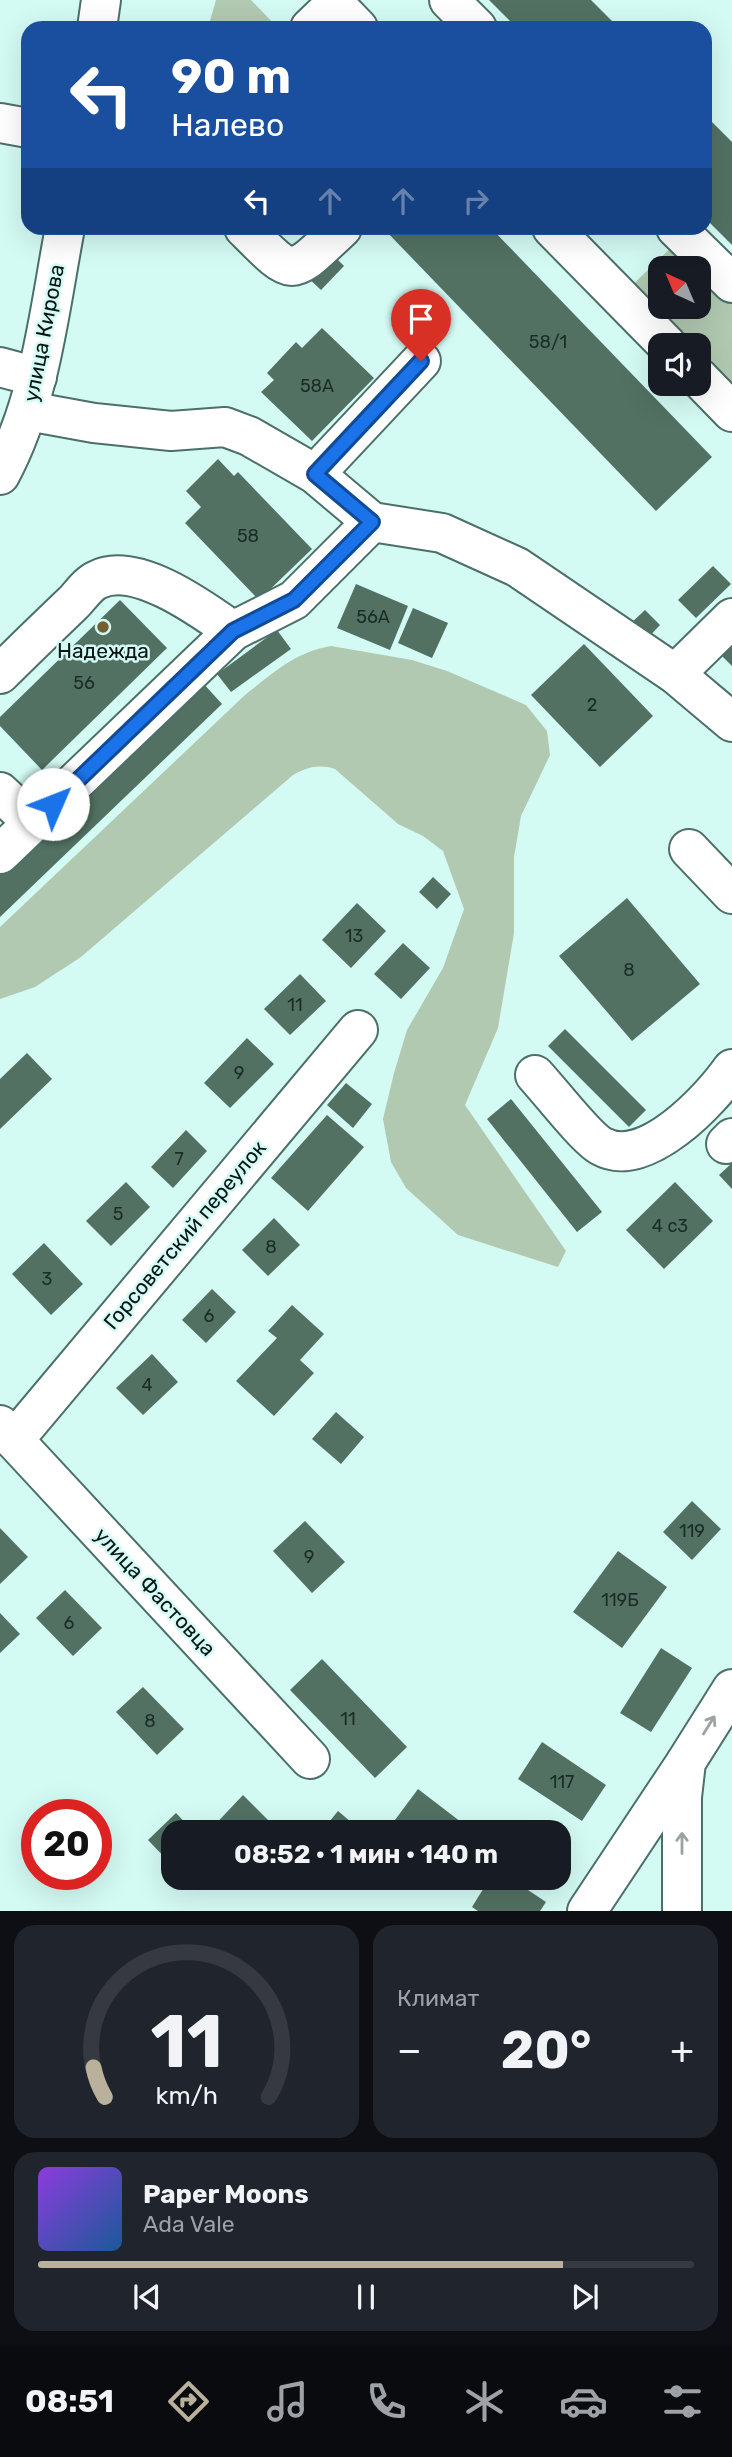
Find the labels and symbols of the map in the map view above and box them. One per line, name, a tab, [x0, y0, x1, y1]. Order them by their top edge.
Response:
north arrow	[648, 256, 710, 318]
street label: улица Кирова	[18, 262, 69, 404]
pin	[391, 289, 451, 361]
house number: 58/1	[529, 331, 567, 353]
house number: 58А	[300, 375, 334, 397]
house number: 58	[237, 525, 259, 547]
house number: 56А	[356, 606, 390, 628]
marker: Надежда	[95, 619, 111, 635]
place label: Надежда	[57, 638, 149, 663]
house number: 56	[73, 672, 95, 694]
house number: 2	[587, 694, 597, 716]
position arrow	[16, 767, 90, 841]
house number: 13	[345, 925, 363, 947]
house number: 8	[623, 959, 635, 981]
house number: 11	[287, 994, 303, 1016]
house number: 9	[234, 1062, 244, 1084]
street label: Горсоветский переулок	[98, 1135, 271, 1334]
house number: 7	[174, 1148, 184, 1170]
house number: 5	[113, 1203, 123, 1225]
house number: 4 с3	[652, 1215, 688, 1237]
house number: 8	[265, 1236, 277, 1258]
house number: 3	[42, 1268, 52, 1290]
house number: 6	[204, 1305, 215, 1327]
house number: 4	[141, 1374, 153, 1396]
house number: 119	[679, 1520, 705, 1542]
street label: улица Фастовца	[90, 1522, 221, 1661]
house number: 9	[304, 1546, 314, 1568]
house number: 119Б	[601, 1589, 639, 1611]
house number: 6	[64, 1612, 75, 1634]
house number: 11	[340, 1708, 356, 1730]
house number: 8	[144, 1710, 156, 1732]
one-way arrow	[701, 1716, 716, 1735]
house number: 117	[550, 1771, 574, 1793]
speed limit sign: 20	[21, 1799, 112, 1890]
one-way arrow	[675, 1832, 689, 1855]

